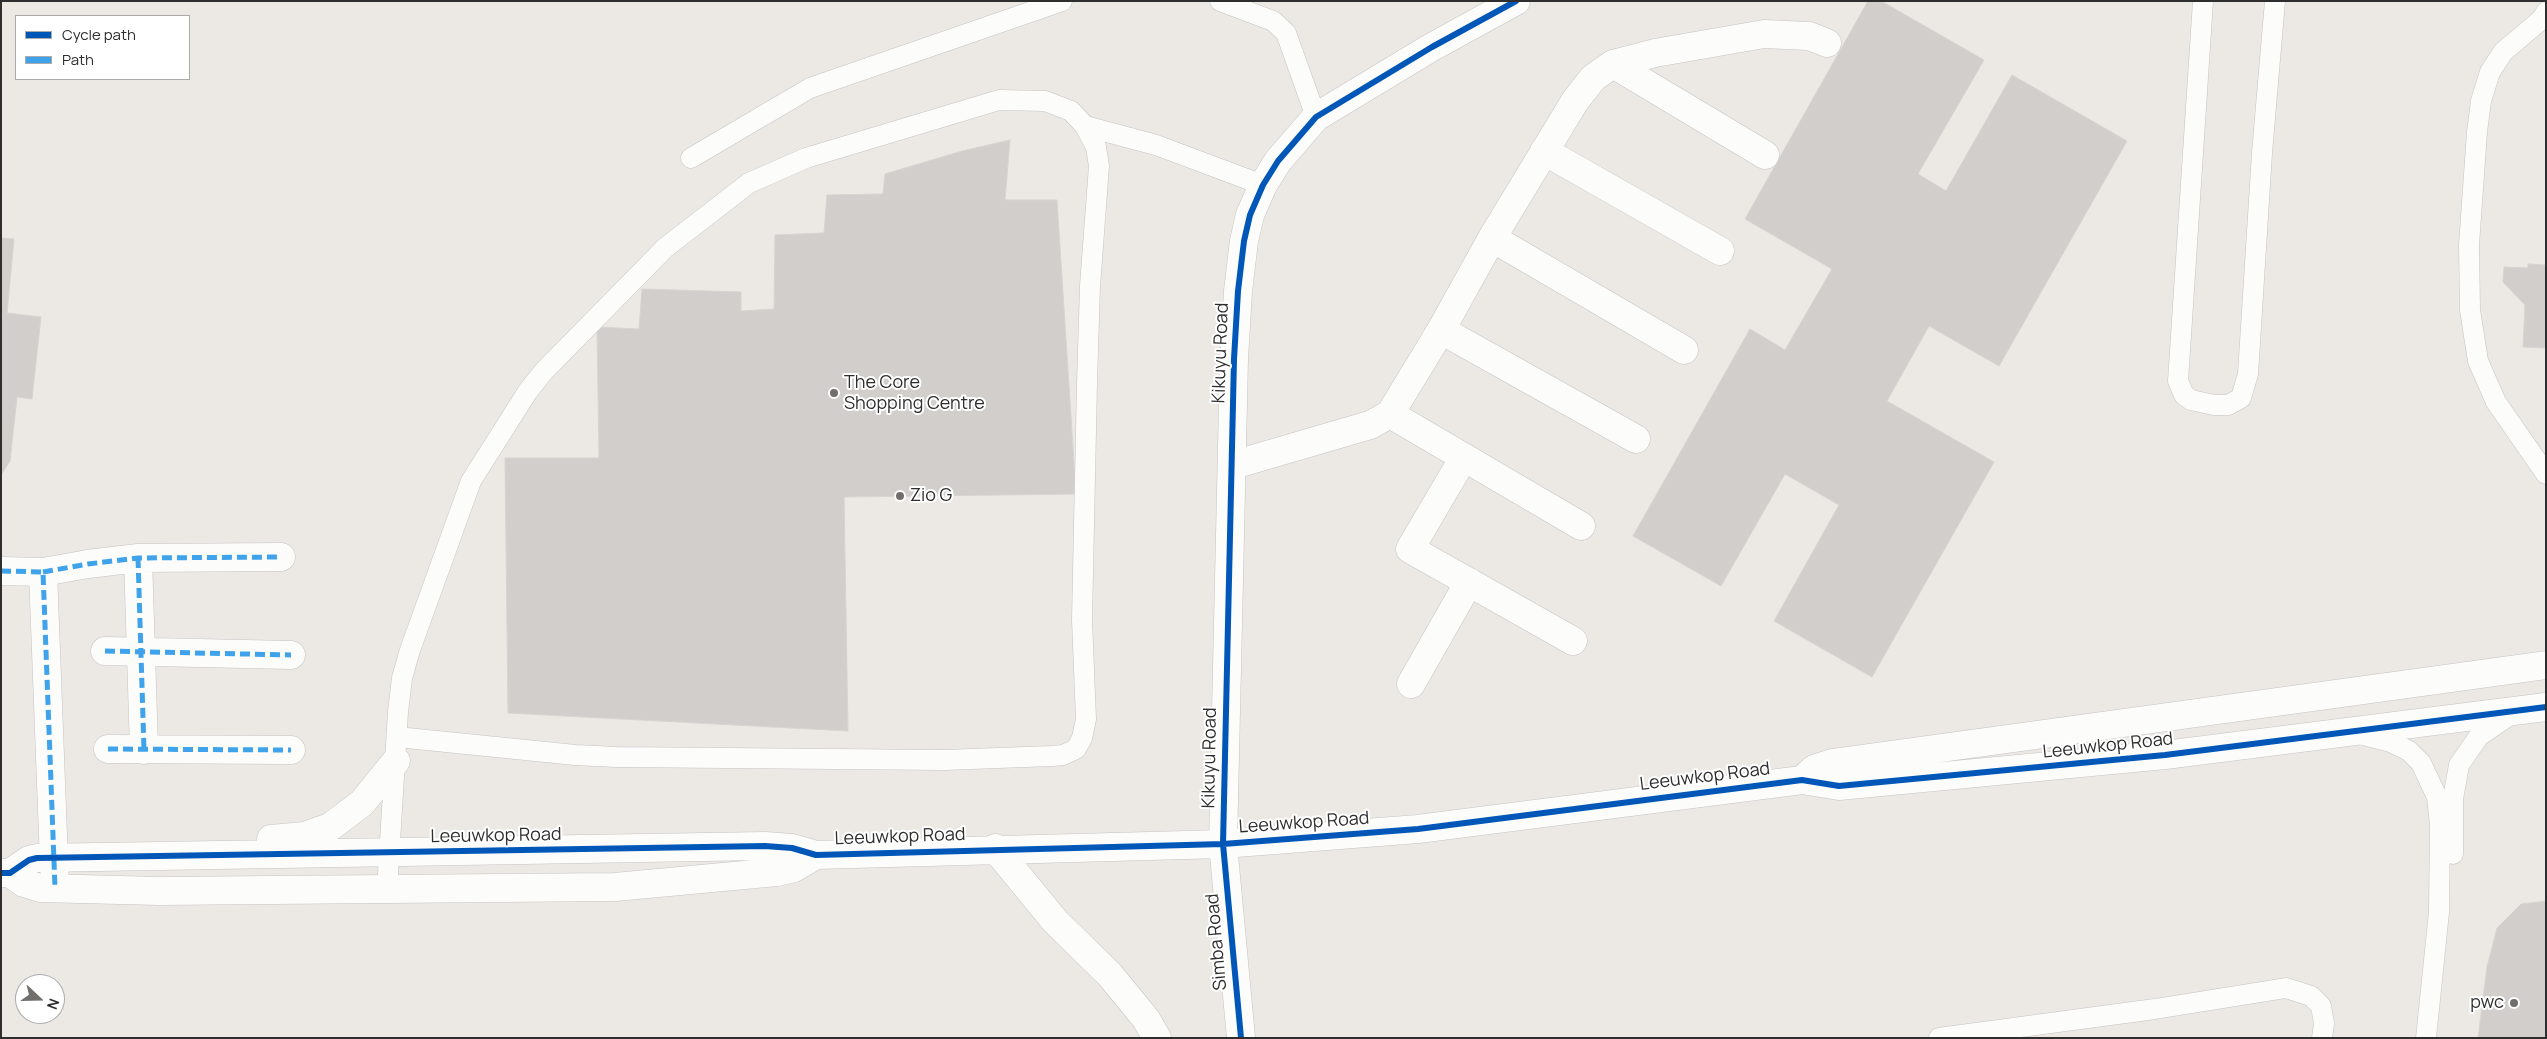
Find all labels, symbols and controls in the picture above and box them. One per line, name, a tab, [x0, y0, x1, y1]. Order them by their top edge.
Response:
legend	[15, 15, 190, 80]
text: Cycle path	[62, 24, 136, 45]
text: Path	[62, 49, 94, 70]
street label: Kikuyu Road	[1208, 302, 1234, 404]
place label: The Core Shopping Centre	[844, 372, 985, 414]
marker: The Core Shopping Centre	[828, 387, 840, 399]
place label: Zio G	[910, 485, 952, 507]
marker: Zio G	[894, 490, 906, 502]
street label: Kikuyu Road	[1198, 707, 1222, 809]
street label: Leeuwkop Road	[2042, 728, 2174, 764]
street label: Leeuwkop Road	[1639, 758, 1771, 796]
street label: Leeuwkop Road	[1238, 808, 1370, 838]
street label: Leeuwkop Road	[430, 824, 562, 848]
street label: Leeuwkop Road	[834, 824, 966, 850]
street label: Simba Road	[1202, 893, 1232, 991]
north arrow	[15, 974, 65, 1024]
place label: pwc	[2470, 992, 2504, 1014]
text: N	[43, 996, 64, 1012]
marker: pwc	[2508, 997, 2520, 1009]

